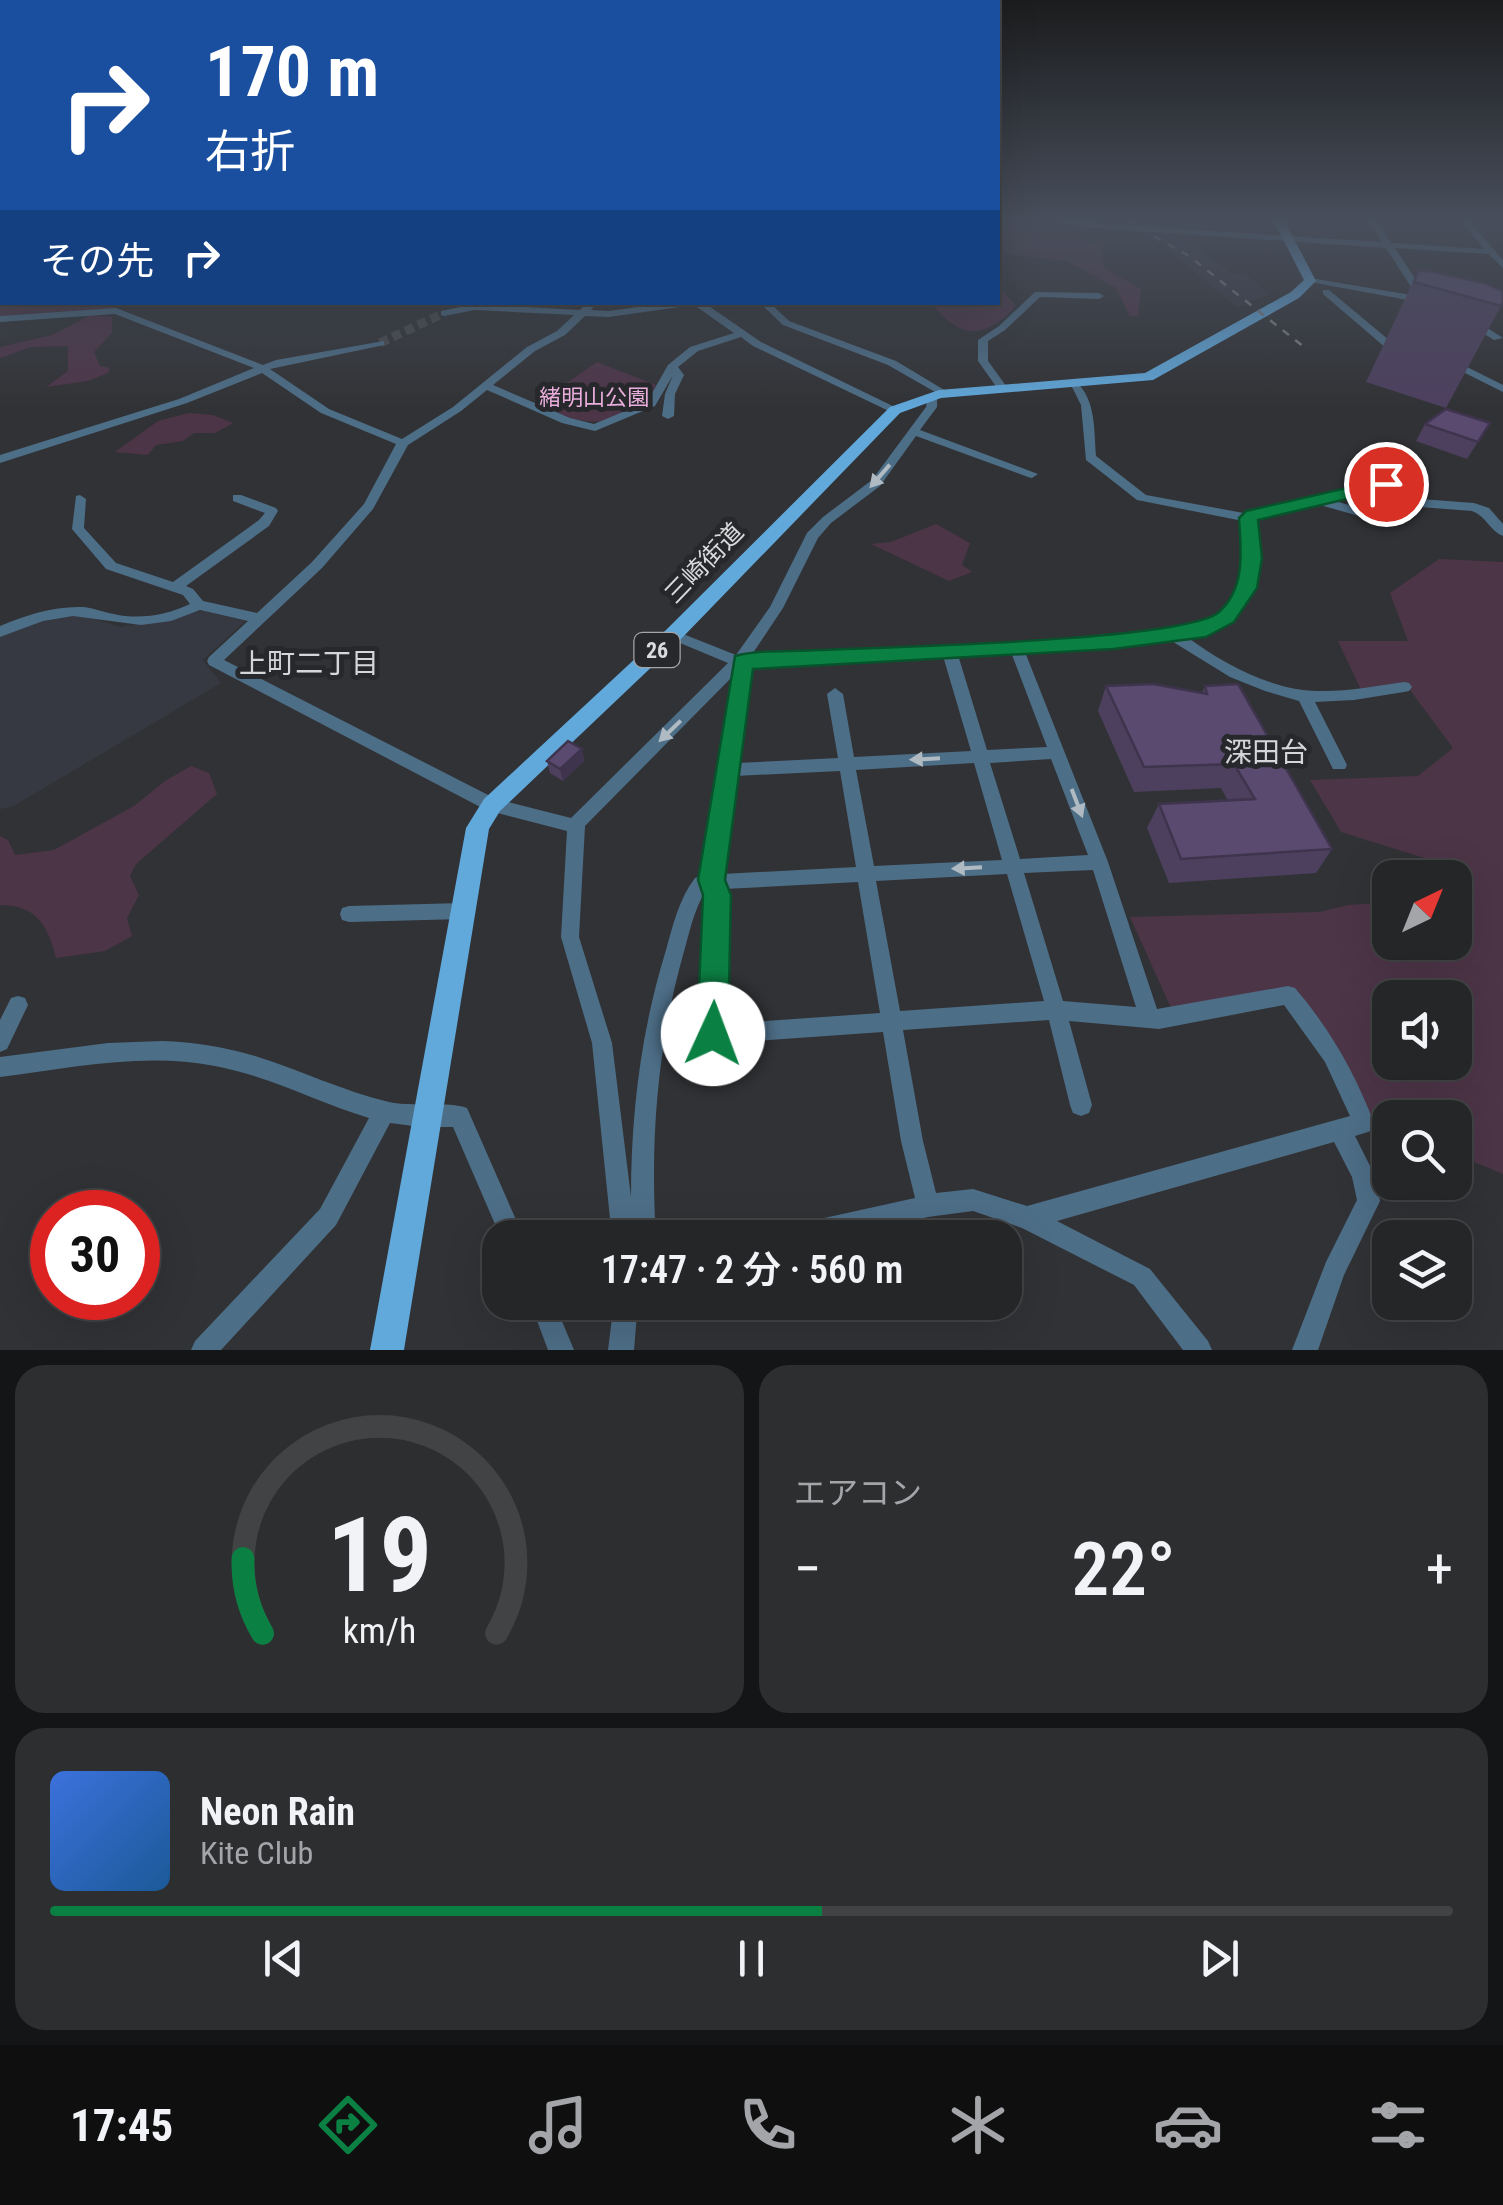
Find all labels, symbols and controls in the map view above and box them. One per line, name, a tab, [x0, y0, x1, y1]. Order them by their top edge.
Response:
text: 170 m	[205, 31, 379, 113]
icon: right	[40, 40, 170, 170]
text: 右折	[205, 125, 295, 178]
icon: right	[174, 230, 229, 285]
text: その先	[40, 239, 154, 283]
park label: 緒明山公園	[539, 385, 649, 410]
pin	[1344, 442, 1429, 527]
icon: arrive	[1359, 457, 1414, 512]
one-way arrow	[869, 463, 891, 488]
street label: 三崎街道	[659, 517, 749, 609]
road number: 26	[634, 633, 680, 667]
district label: 上町二丁目	[239, 647, 379, 680]
one-way arrow	[658, 719, 682, 742]
district label: 深田台	[1224, 736, 1308, 769]
one-way arrow	[908, 752, 940, 768]
one-way arrow	[1069, 789, 1085, 819]
one-way arrow	[950, 860, 982, 876]
north arrow	[1372, 860, 1472, 960]
map controls	[1372, 860, 1472, 1320]
button: sound	[1372, 980, 1472, 1080]
position arrow	[661, 982, 765, 1086]
button: search	[1372, 1100, 1472, 1200]
speed limit sign: 30	[30, 1190, 160, 1320]
button: layers	[1372, 1220, 1472, 1320]
text: 17:47 · 2 分 · 560 m	[601, 1248, 903, 1292]
text: エアコン	[794, 1474, 922, 1512]
text: 19	[327, 1495, 432, 1616]
text: 22°	[1071, 1525, 1176, 1613]
text: −	[794, 1537, 822, 1601]
text: +	[1426, 1537, 1453, 1601]
text: km/h	[343, 1610, 416, 1652]
text: Neon Rain	[200, 1790, 355, 1834]
text: Kite Club	[200, 1834, 313, 1872]
icon: previous	[256, 1931, 311, 1986]
icon: pause	[724, 1931, 779, 1986]
icon: next	[1192, 1931, 1247, 1986]
icon: directions	[313, 2090, 383, 2160]
icon: music	[523, 2090, 593, 2160]
icon: phone	[733, 2090, 803, 2160]
icon: climate	[943, 2090, 1013, 2160]
icon: car	[1153, 2090, 1223, 2160]
icon: filters	[1363, 2090, 1433, 2160]
text: 17:45	[70, 2099, 173, 2152]

